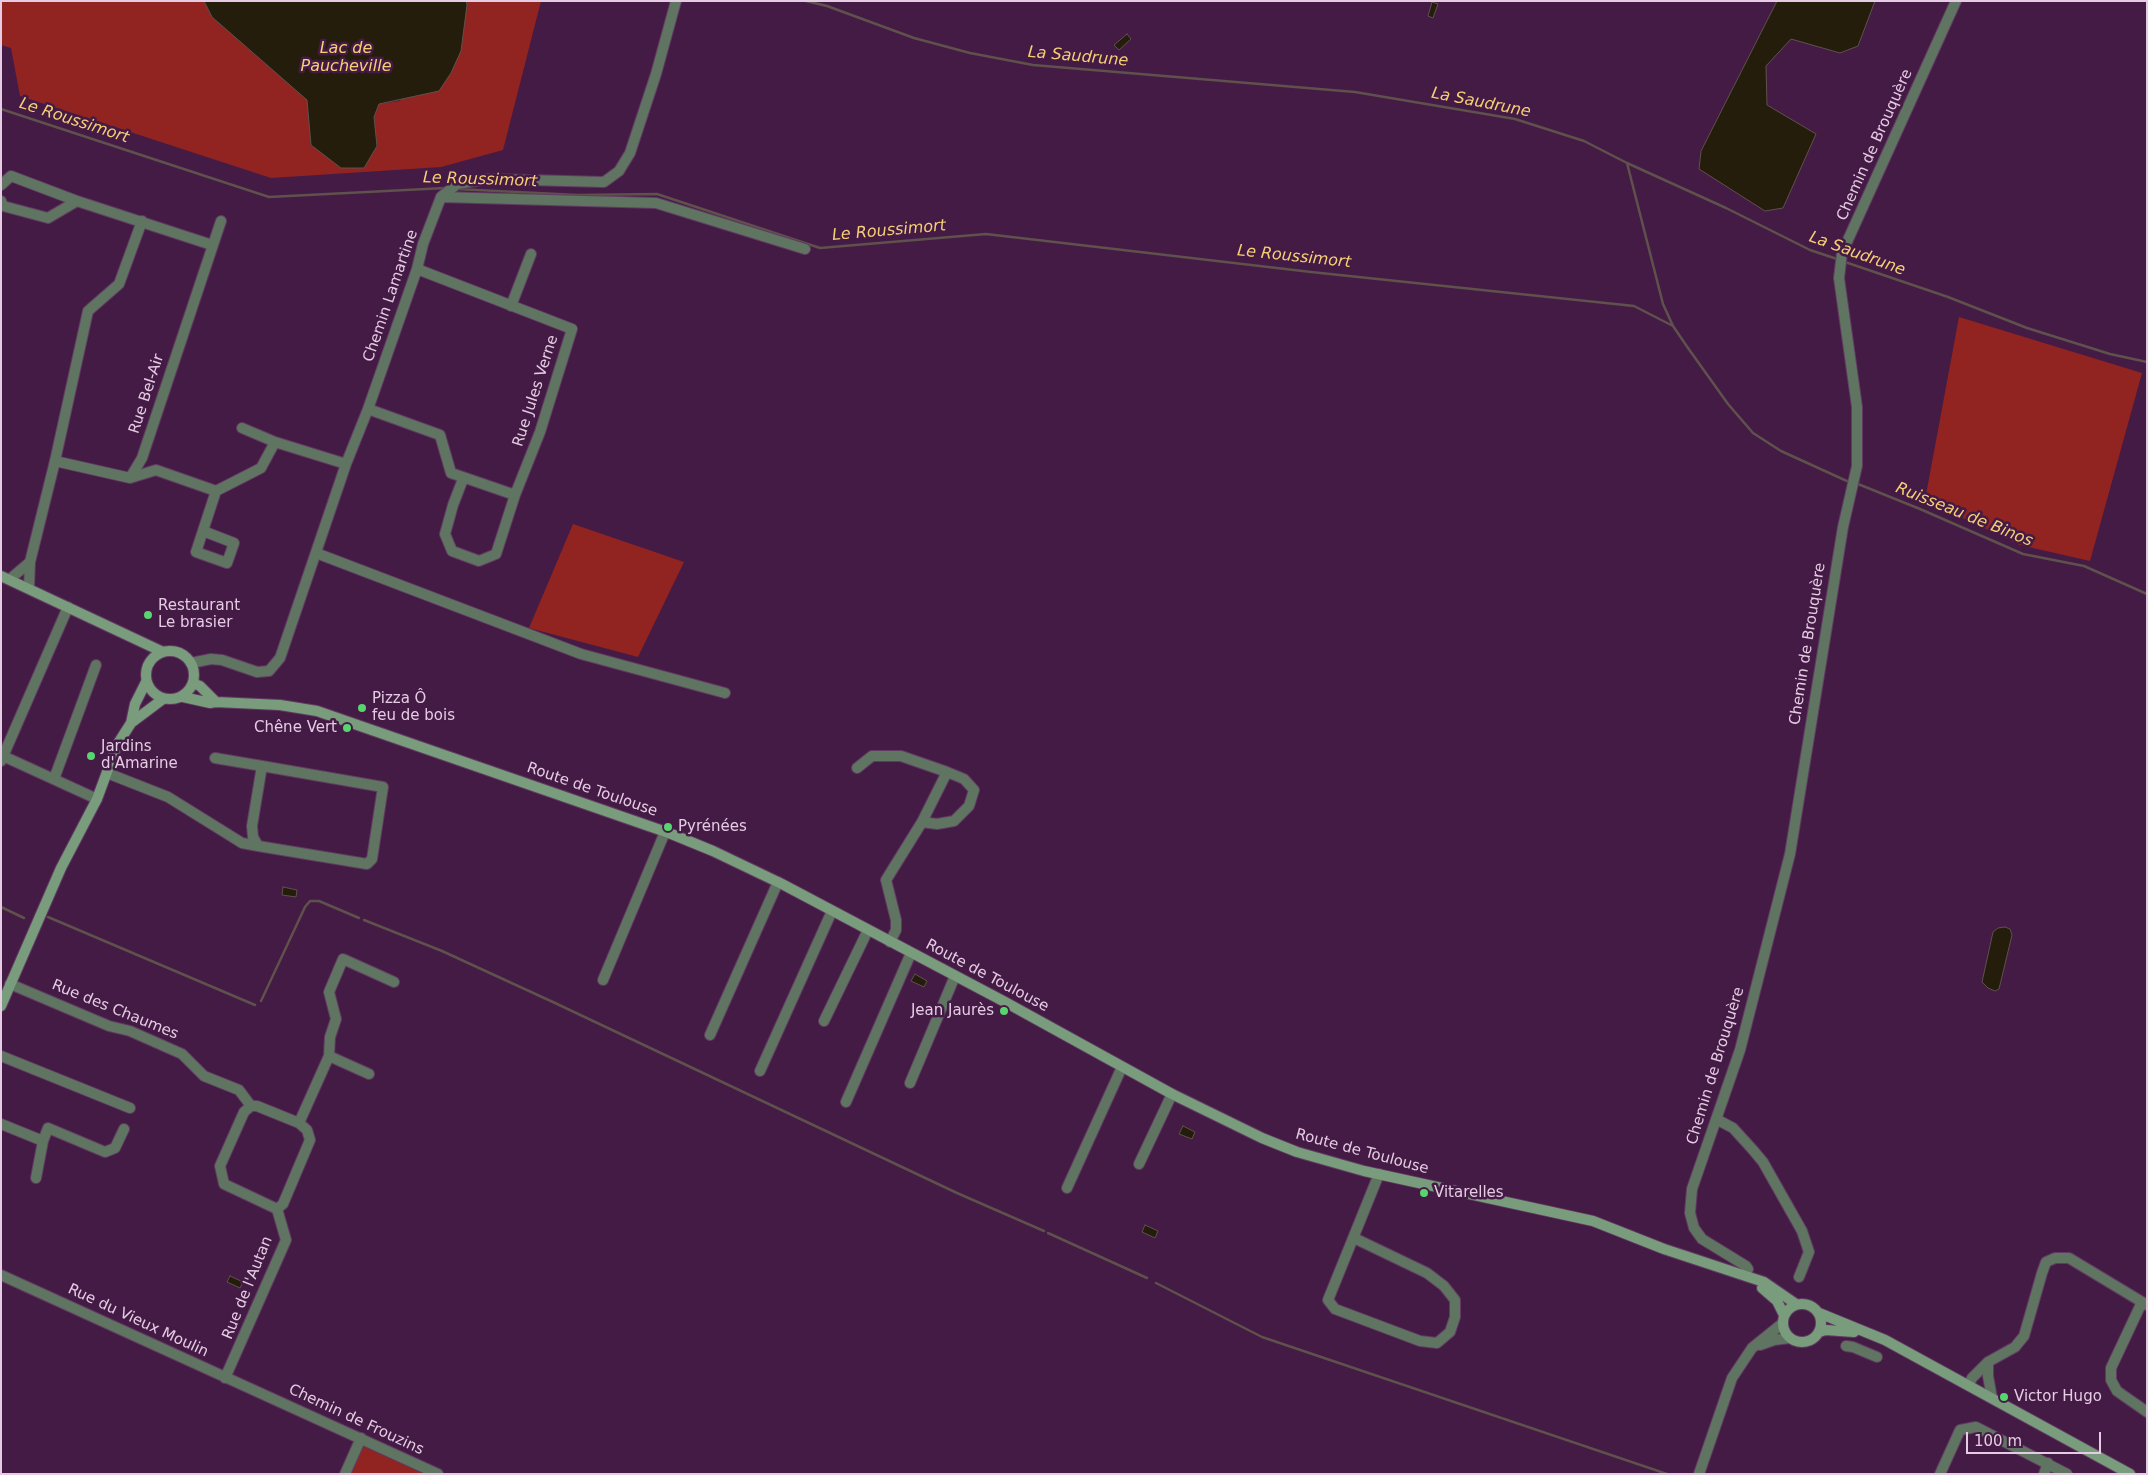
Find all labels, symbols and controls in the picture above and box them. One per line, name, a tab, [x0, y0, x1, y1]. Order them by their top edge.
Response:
water label: Lac de Paucheville	[300, 39, 392, 77]
water label: La Saudrune	[1027, 43, 1129, 71]
street label: Chemin de Brouquère	[1833, 66, 1917, 224]
water label: La Saudrune	[1430, 84, 1532, 122]
water label: Le Roussimort	[17, 94, 131, 148]
water label: Le Roussimort	[423, 168, 537, 192]
water label: Le Roussimort	[831, 216, 947, 246]
street label: Chemin Lamartine	[360, 228, 422, 364]
water label: La Saudrune	[1806, 228, 1908, 280]
water label: Le Roussimort	[1236, 241, 1352, 273]
street label: Rue Jules Verne	[509, 333, 563, 449]
street label: Rue Bel-Air	[126, 352, 168, 436]
water label: Ruisseau de Binos	[1893, 479, 2035, 551]
street label: Chemin de Brouquère	[1786, 562, 1830, 726]
place label: Restaurant Le brasier	[158, 597, 240, 632]
marker: Restaurant Le brasier	[142, 609, 154, 621]
place label: Pizza Ô feu de bois	[372, 690, 455, 725]
marker: Pizza Ô feu de bois	[356, 702, 368, 714]
place label: Chêne Vert	[254, 719, 337, 737]
marker: Chêne Vert	[341, 722, 353, 734]
place label: Jardins d'Amarine	[101, 738, 178, 773]
marker: Jardins d'Amarine	[85, 750, 97, 762]
street label: Route de Toulouse	[524, 759, 660, 821]
place label: Pyrénées	[678, 818, 747, 836]
marker: Pyrénées	[662, 821, 674, 833]
street label: Route de Toulouse	[922, 936, 1052, 1016]
street label: Rue des Chaumes	[49, 976, 181, 1044]
street label: Chemin de Brouquère	[1683, 985, 1749, 1147]
place label: Jean Jaurès	[911, 1002, 994, 1020]
marker: Jean Jaurès	[998, 1005, 1010, 1017]
street label: Route de Toulouse	[1293, 1126, 1431, 1178]
place label: Vitarelles	[1434, 1184, 1504, 1202]
marker: Vitarelles	[1418, 1187, 1430, 1199]
street label: Rue de l'Autan	[219, 1234, 277, 1342]
street label: Rue du Vieux Moulin	[65, 1281, 211, 1361]
street label: Chemin de Frouzins	[285, 1381, 427, 1459]
place label: Victor Hugo	[2014, 1388, 2102, 1406]
marker: Victor Hugo	[1998, 1391, 2010, 1403]
scale bar	[1968, 1422, 2103, 1454]
text: 100 m	[1974, 1432, 2022, 1450]

